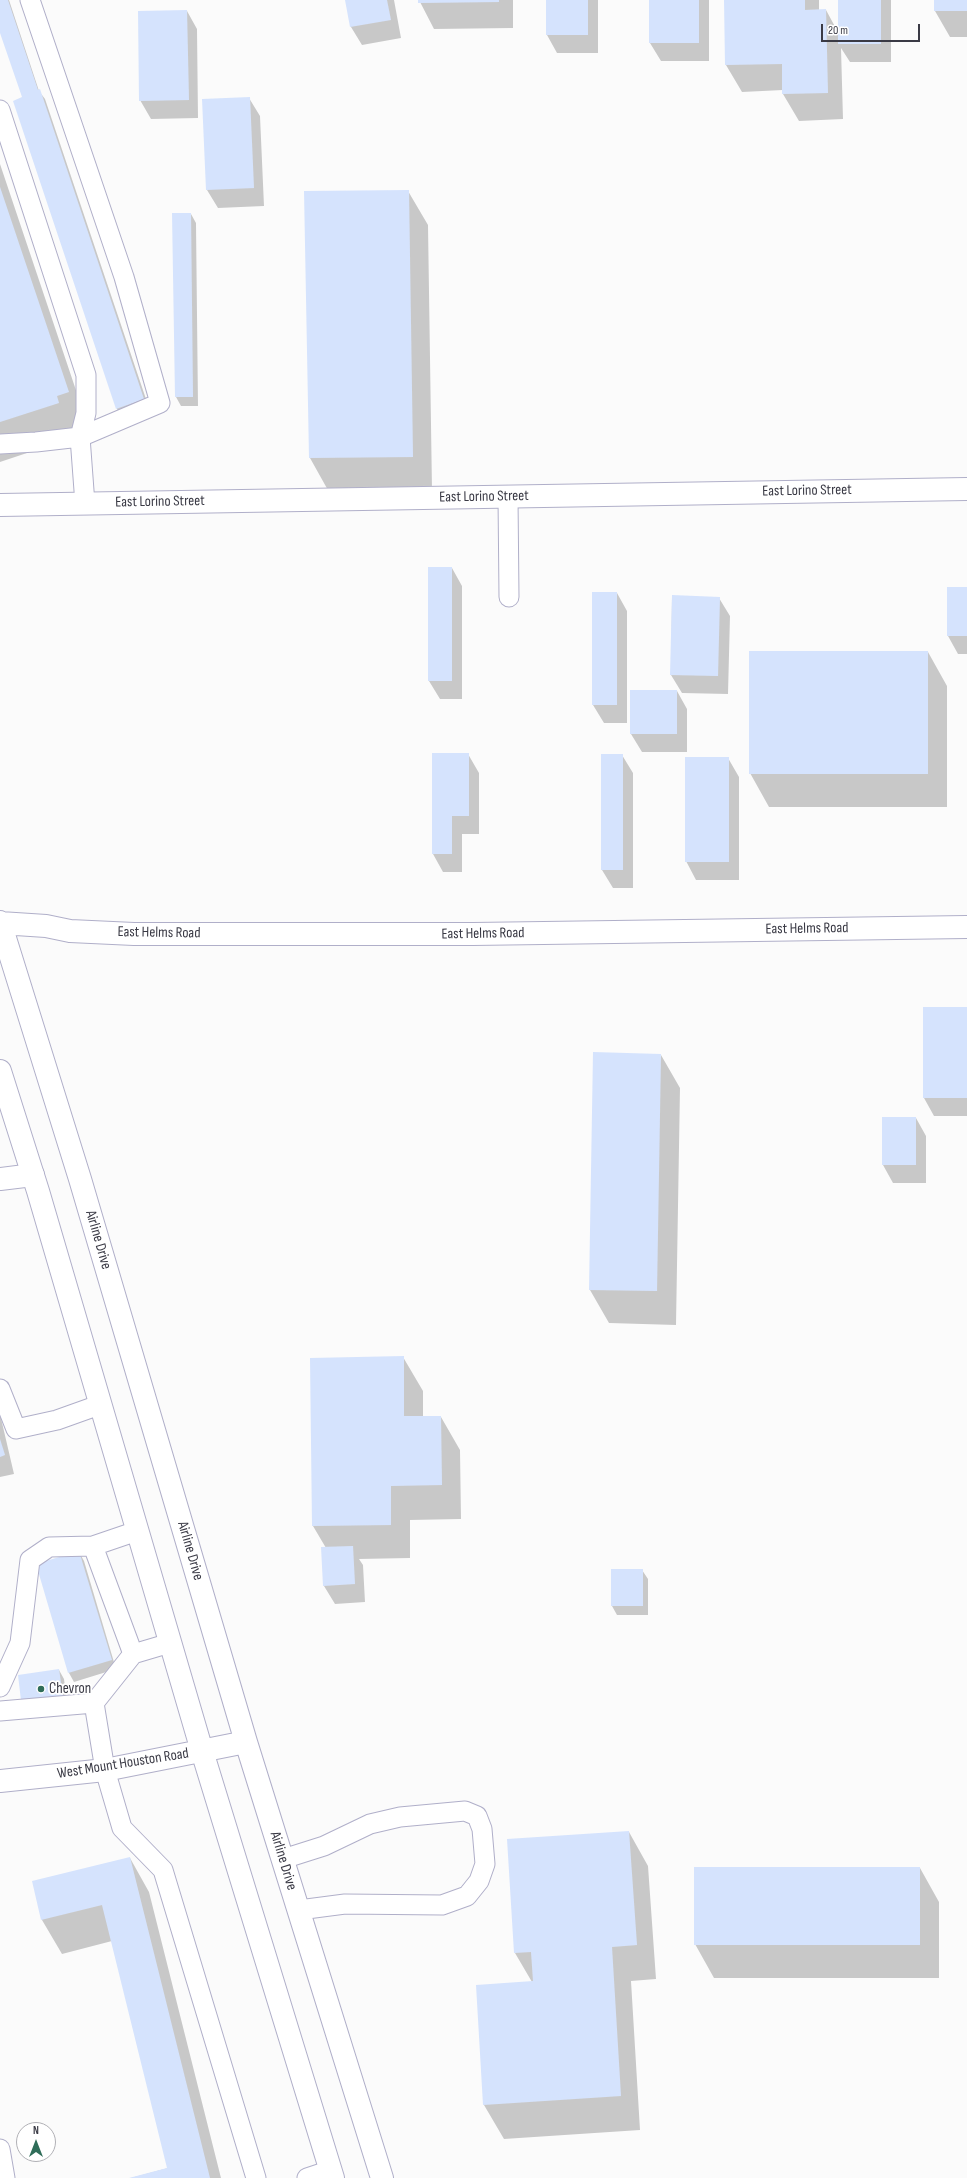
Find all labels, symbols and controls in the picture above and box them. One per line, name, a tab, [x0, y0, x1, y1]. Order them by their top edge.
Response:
scale bar	[823, 16, 922, 42]
text: 20 m	[828, 23, 848, 38]
street label: East Lorino Street	[762, 481, 852, 501]
street label: East Lorino Street	[439, 487, 529, 507]
street label: East Lorino Street	[115, 492, 205, 512]
street label: East Helms Road	[765, 919, 849, 939]
street label: East Helms Road	[117, 923, 201, 943]
street label: East Helms Road	[441, 924, 525, 944]
street label: Airline Drive	[81, 1208, 115, 1272]
street label: Airline Drive	[173, 1519, 207, 1583]
place label: Chevron	[49, 1680, 91, 1698]
marker: Chevron	[36, 1684, 46, 1694]
street label: West Mount Houston Road	[56, 1745, 190, 1783]
street label: Airline Drive	[266, 1829, 300, 1893]
north arrow	[16, 2122, 56, 2162]
text: N	[33, 2124, 39, 2137]

